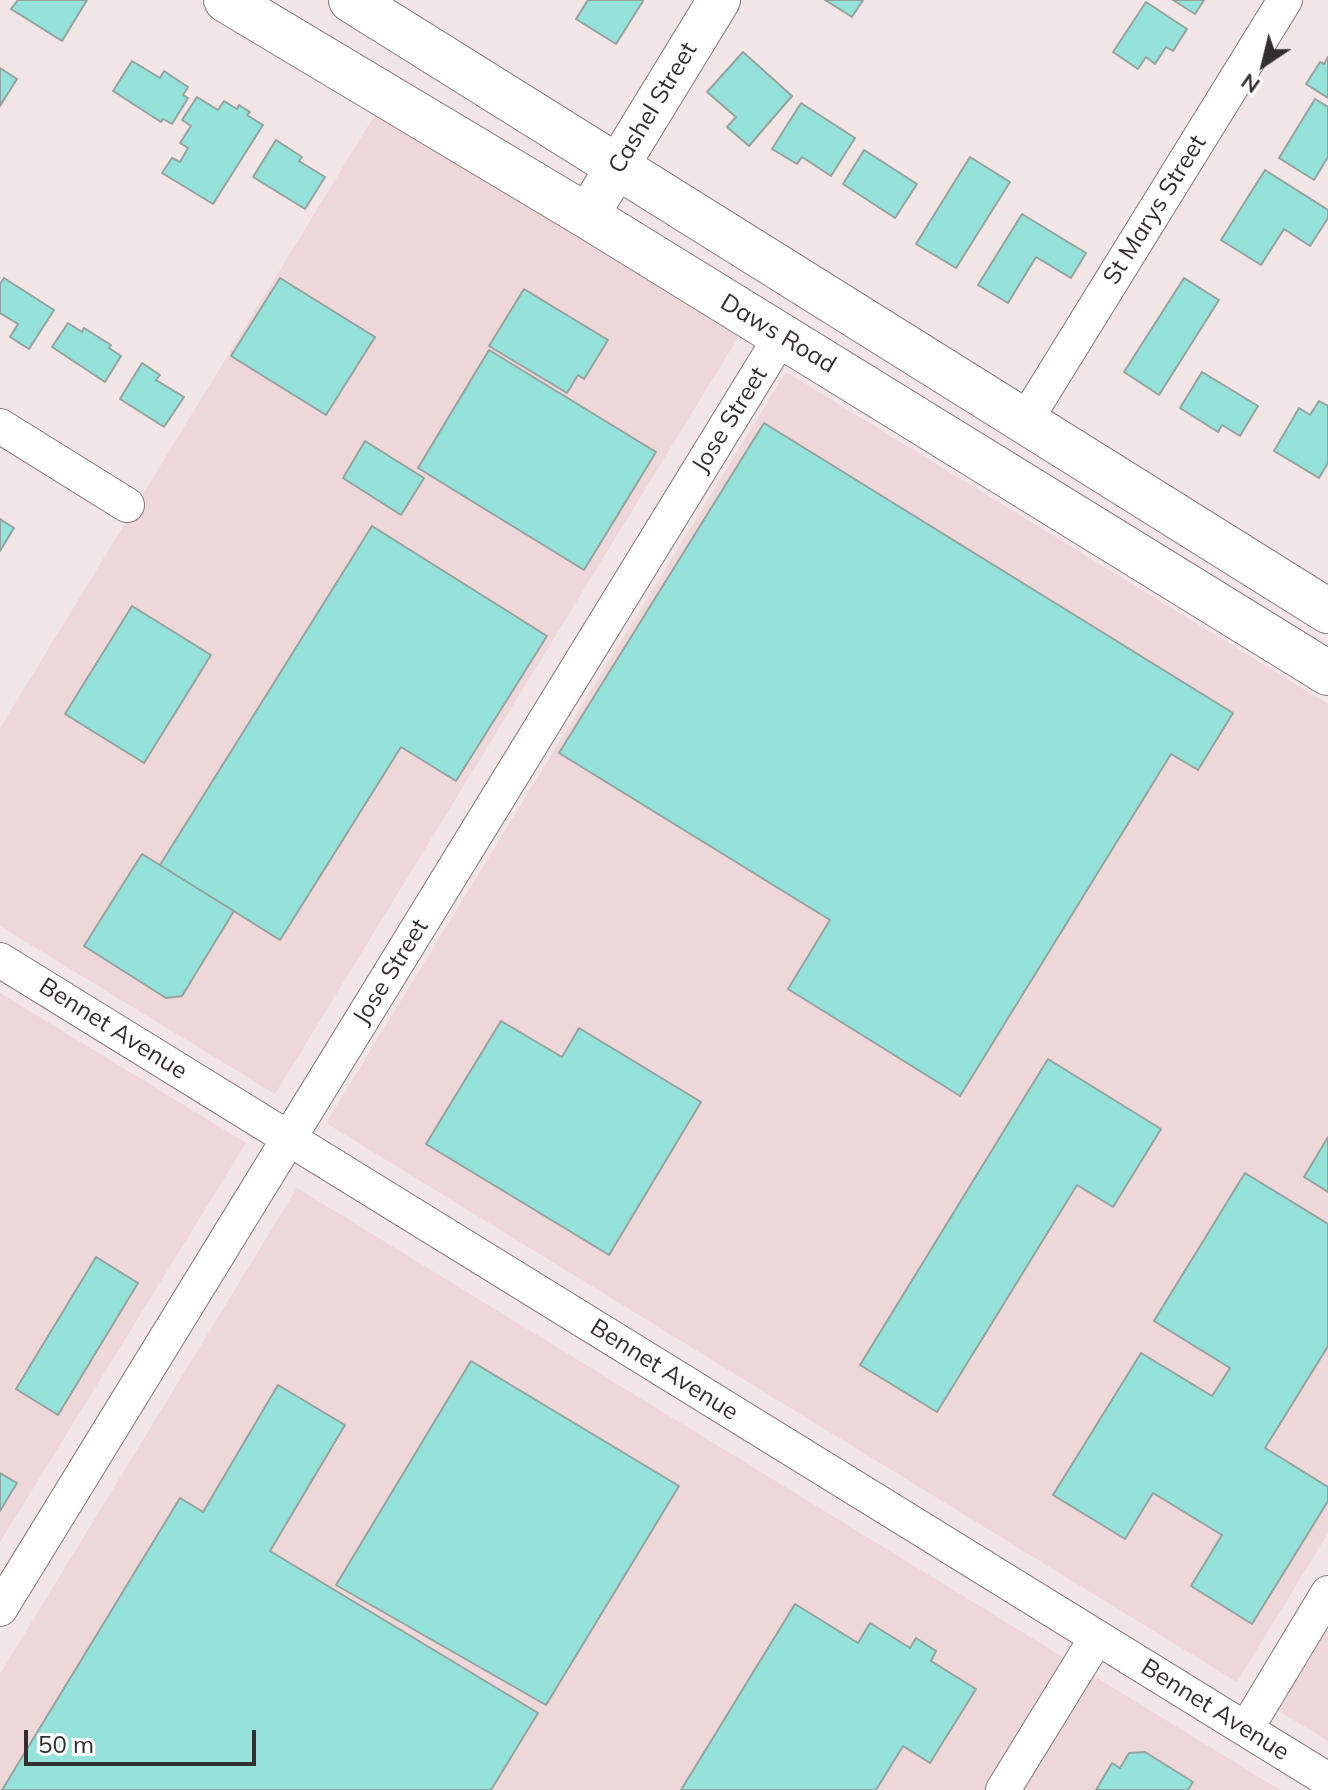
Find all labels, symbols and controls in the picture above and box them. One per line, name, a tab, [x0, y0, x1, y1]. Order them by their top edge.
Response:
north arrow	[1224, 24, 1304, 104]
street label: Cashel Street	[603, 37, 703, 179]
text: N	[1235, 67, 1265, 100]
street label: St Marys Street	[1097, 130, 1213, 290]
street label: Daws Road	[715, 288, 841, 380]
street label: Jose Street	[686, 362, 774, 478]
street label: Jose Street	[347, 914, 435, 1030]
street label: Bennet Avenue	[34, 972, 192, 1086]
street label: Bennet Avenue	[585, 1313, 743, 1427]
street label: Bennet Avenue	[1136, 1653, 1294, 1767]
scale bar	[28, 1714, 260, 1764]
text: 50 m	[38, 1729, 94, 1759]

